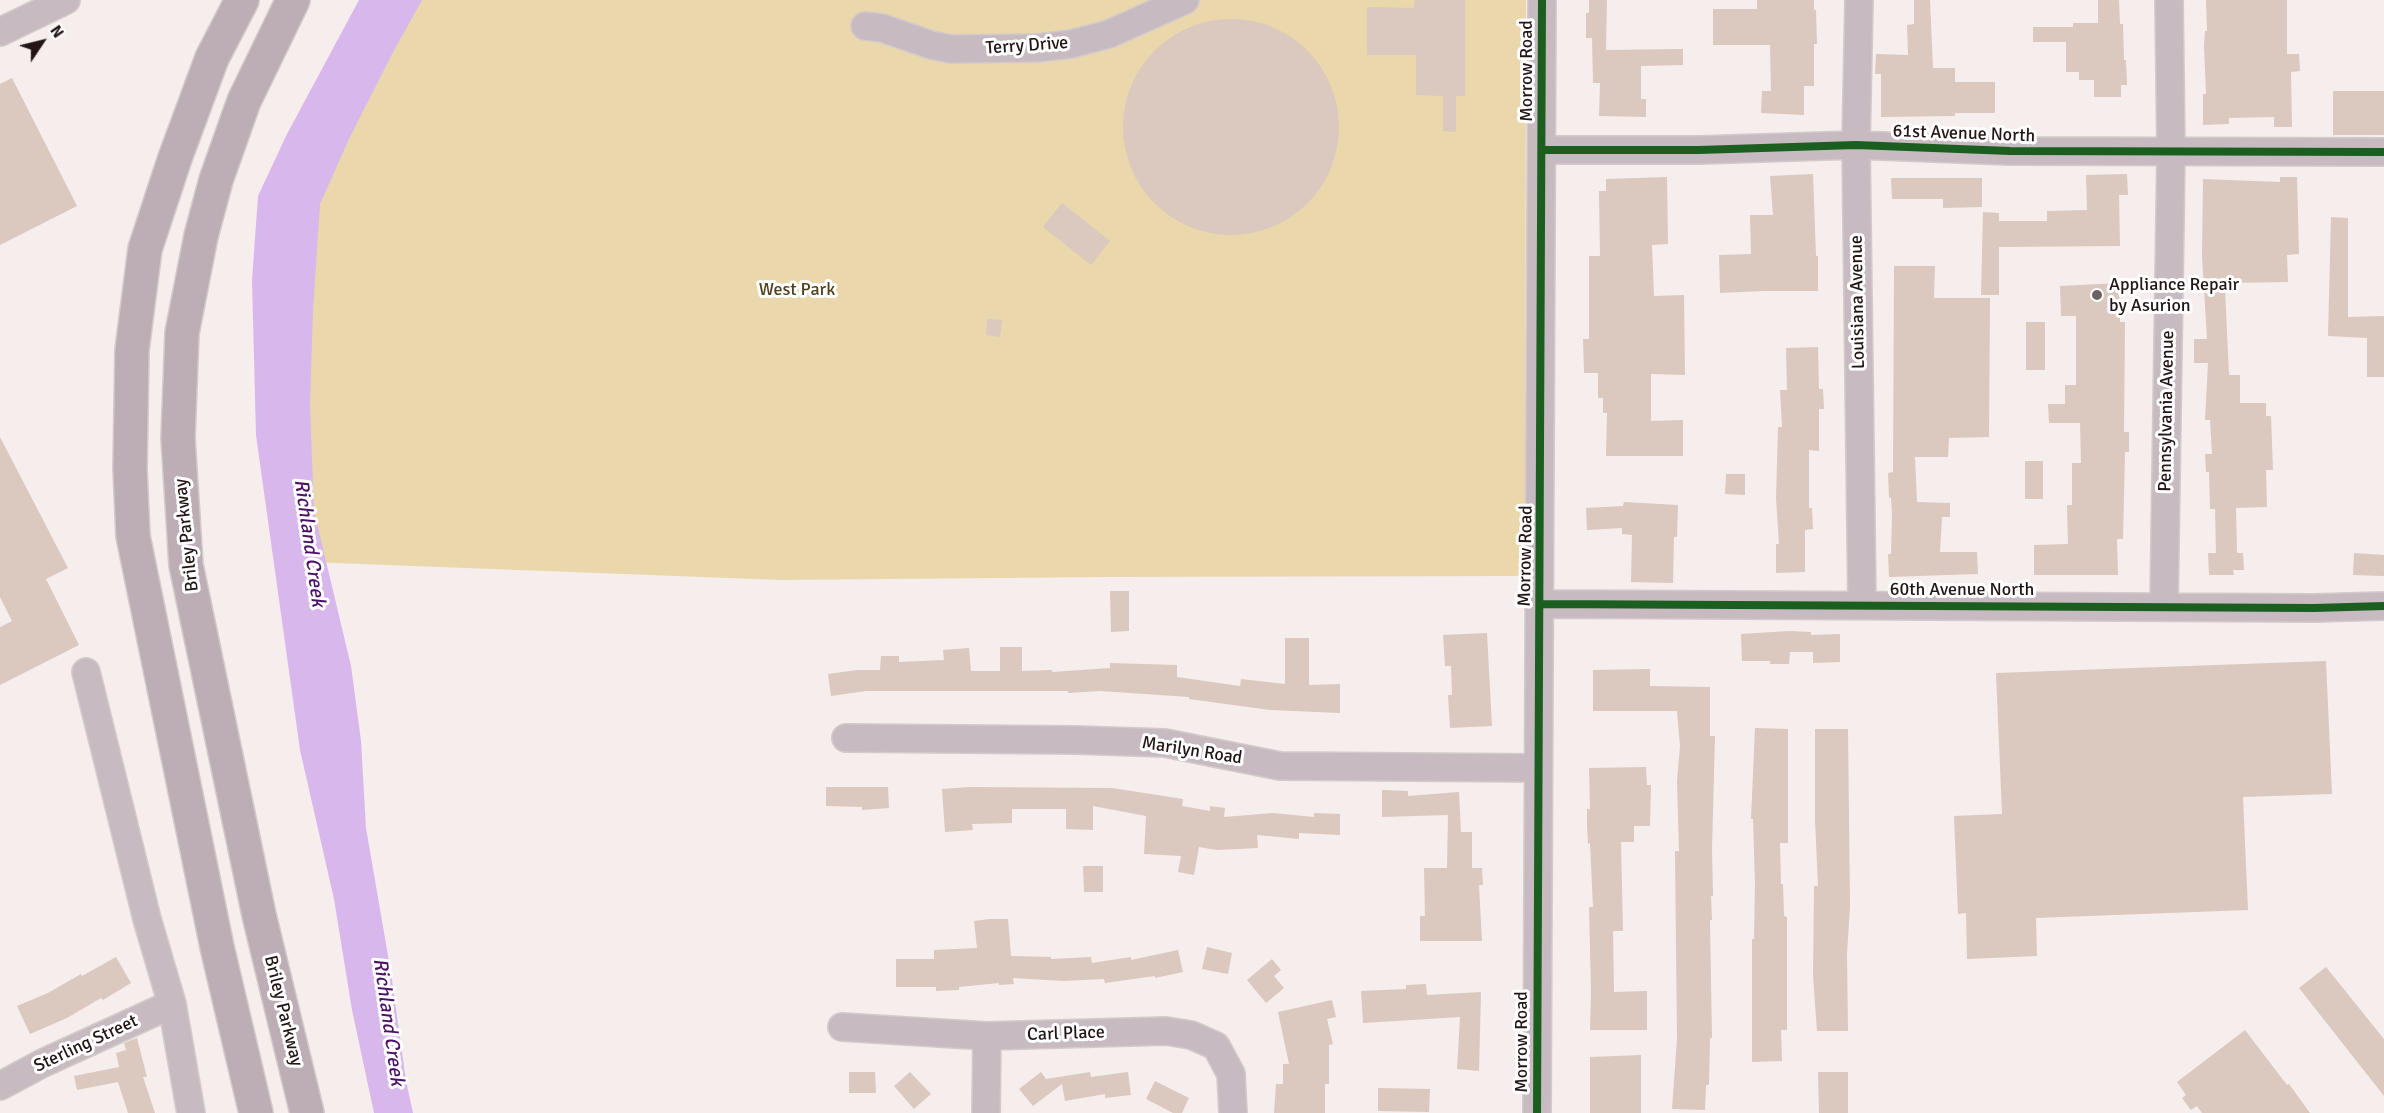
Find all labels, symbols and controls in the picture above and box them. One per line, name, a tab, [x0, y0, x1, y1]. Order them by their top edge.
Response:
north arrow	[12, 12, 72, 72]
street label: Morrow Road	[1516, 20, 1538, 122]
text: N	[45, 21, 68, 42]
street label: Terry Drive	[985, 32, 1069, 60]
street label: 61st Avenue North	[1892, 121, 2036, 147]
street label: Louisiana Avenue	[1846, 235, 1870, 369]
place label: Appliance Repair by Asurion	[2109, 274, 2239, 316]
park label: West Park	[759, 279, 835, 301]
marker: Appliance Repair by Asurion	[2090, 288, 2104, 302]
street label: Pennsylvania Avenue	[2155, 330, 2179, 492]
street label: Briley Parkway	[170, 477, 204, 593]
water label: Richland Creek	[288, 478, 330, 608]
street label: Morrow Road	[1514, 505, 1538, 607]
street label: 60th Avenue North	[1890, 579, 2034, 601]
street label: Marilyn Road	[1140, 732, 1244, 770]
street label: Briley Parkway	[259, 953, 307, 1069]
water label: Richland Creek	[367, 957, 409, 1087]
street label: Morrow Road	[1511, 991, 1533, 1093]
street label: Sterling Street	[31, 1011, 141, 1077]
street label: Carl Place	[1027, 1022, 1105, 1046]

